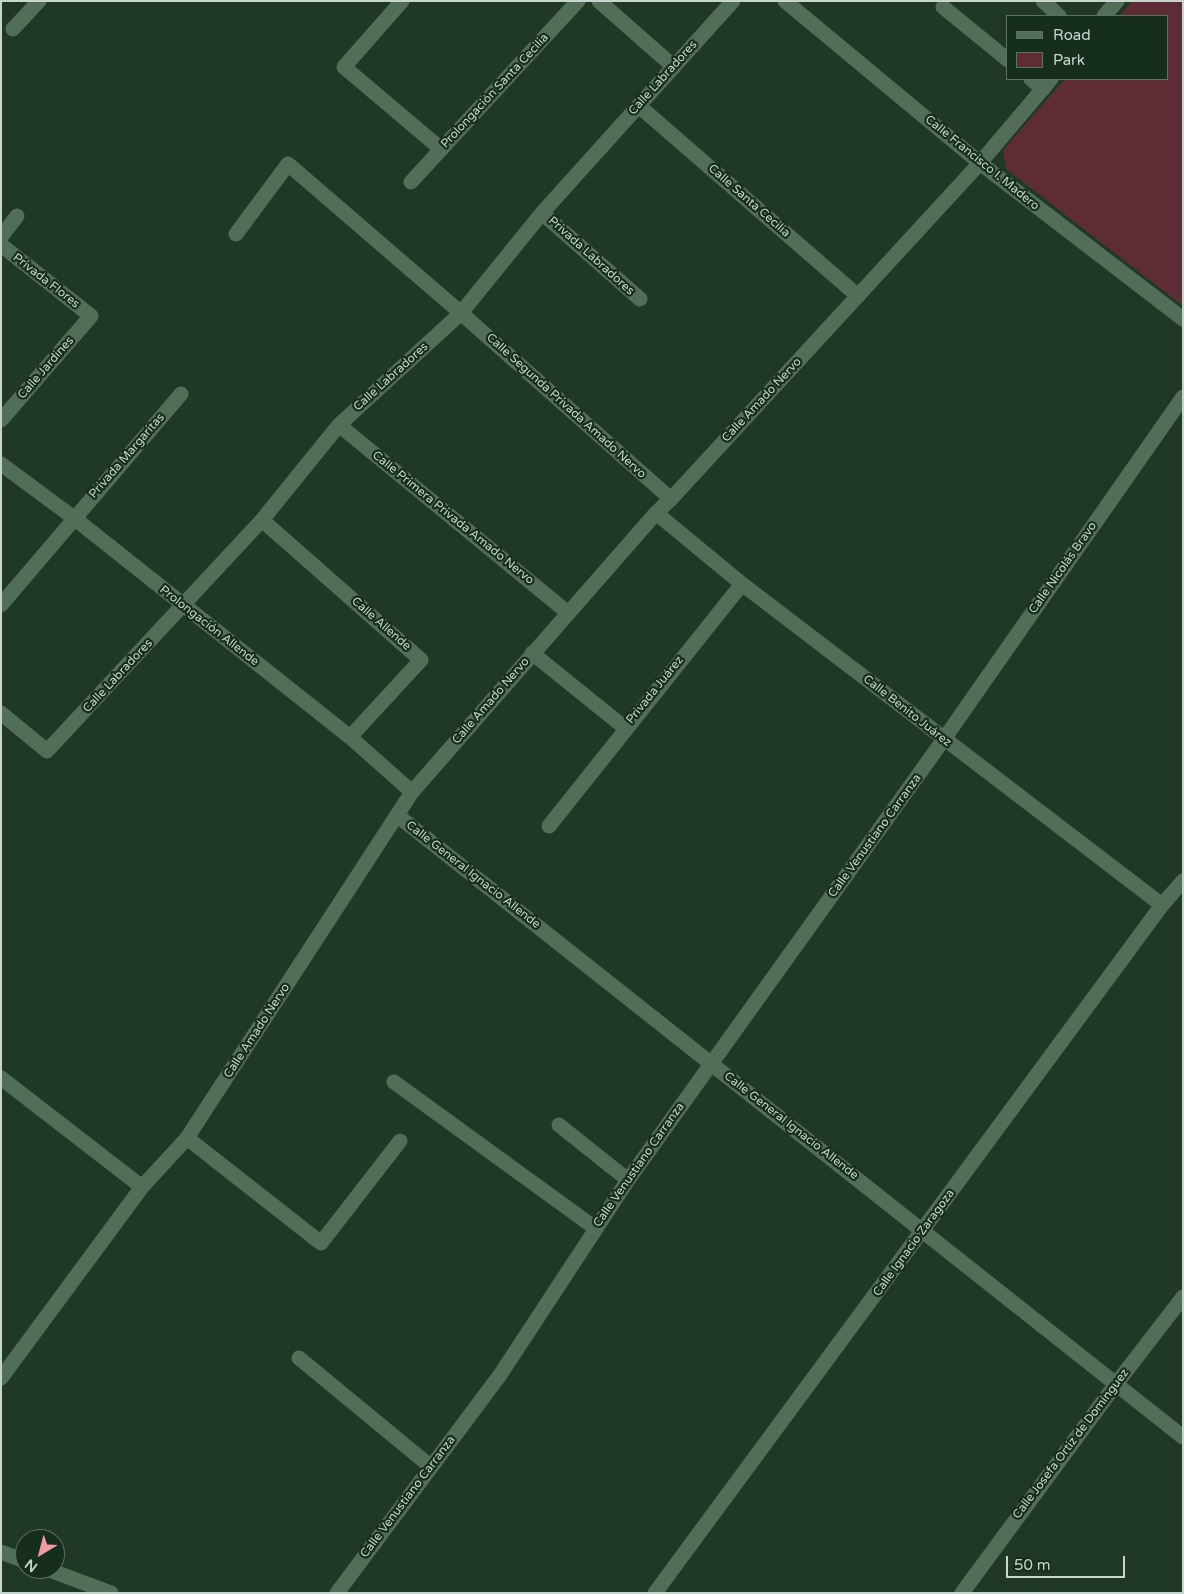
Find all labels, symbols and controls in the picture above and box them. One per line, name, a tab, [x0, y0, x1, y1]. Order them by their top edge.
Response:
legend	[1006, 15, 1169, 80]
text: Road	[1053, 26, 1091, 44]
street label: Prolongación Santa Cecilia	[438, 31, 552, 151]
street label: Calle Labradores	[626, 38, 700, 118]
text: Park	[1053, 51, 1085, 69]
street label: Calle Francisco I. Madero	[922, 113, 1042, 213]
street label: Calle Santa Cecilia	[705, 162, 793, 240]
street label: Privada Labradores	[545, 214, 637, 298]
street label: Privada Flores	[10, 251, 82, 311]
street label: Calle Segunda Privada Amado Nervo	[483, 330, 649, 482]
street label: Calle Jardines	[15, 334, 77, 402]
street label: Calle Labradores	[351, 340, 431, 414]
street label: Calle Amado Nervo	[719, 355, 805, 445]
street label: Privada Margaritas	[86, 411, 168, 501]
street label: Calle Primera Privada Amado Nervo	[369, 448, 537, 588]
street label: Calle Nicolás Bravo	[1026, 519, 1100, 617]
street label: Prolongación Allende	[156, 583, 262, 669]
street label: Calle Allende	[348, 594, 414, 654]
street label: Calle Labradores	[80, 636, 156, 716]
street label: Privada Juárez	[623, 653, 687, 727]
street label: Calle Amado Nervo	[449, 655, 533, 747]
street label: Calle Benito Juárez	[860, 672, 954, 750]
street label: Calle Venustiano Carranza	[825, 772, 925, 900]
street label: Calle General Ignacio Allende	[403, 818, 543, 932]
street label: Calle Amado Nervo	[221, 981, 293, 1081]
street label: Calle General Ignacio Allende	[721, 1069, 861, 1183]
street label: Calle Venustiano Carranza	[590, 1100, 688, 1230]
street label: Calle Ignacio Zaragoza	[870, 1187, 958, 1299]
street label: Calle Josefa Ortiz de Domínguez	[1010, 1366, 1132, 1522]
street label: Calle Venustiano Carranza	[357, 1433, 459, 1561]
north arrow	[15, 1529, 65, 1579]
scale bar	[1009, 1546, 1128, 1578]
text: N	[22, 1555, 41, 1576]
text: 50 m	[1014, 1556, 1051, 1574]

